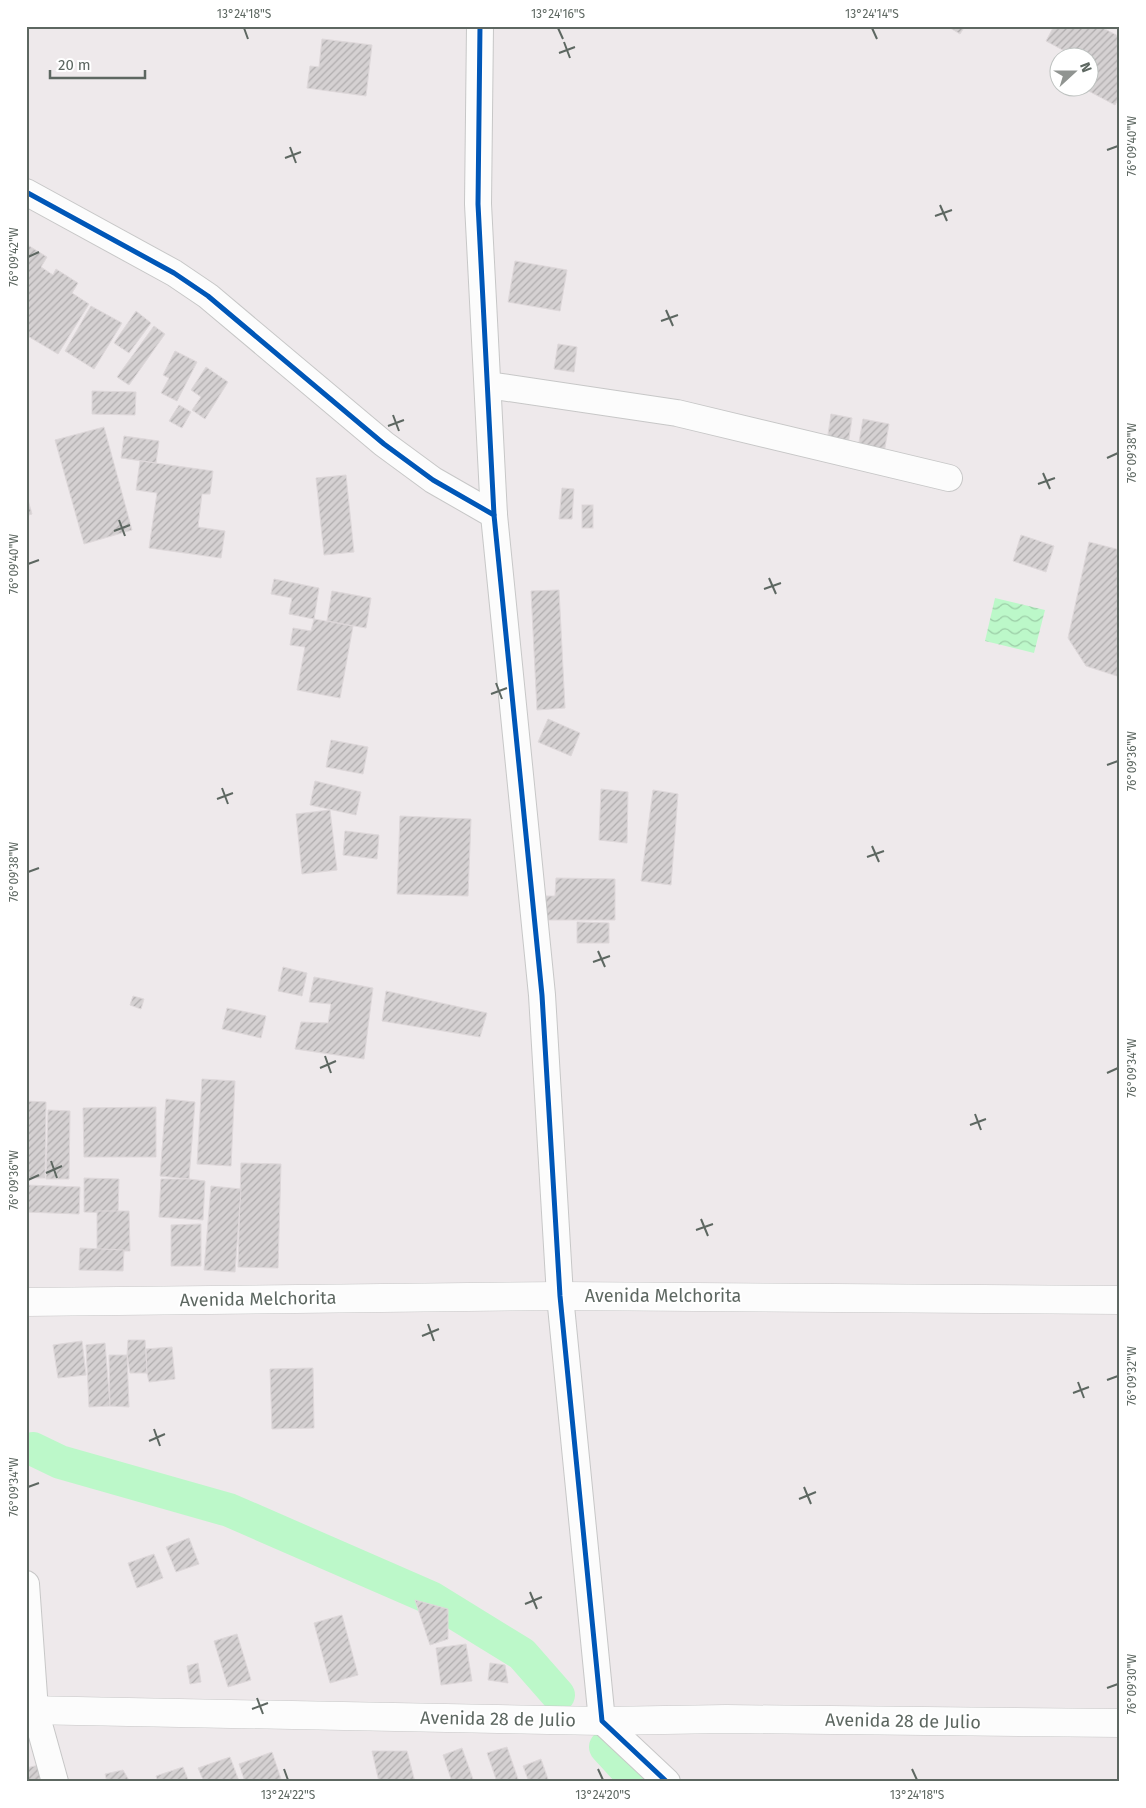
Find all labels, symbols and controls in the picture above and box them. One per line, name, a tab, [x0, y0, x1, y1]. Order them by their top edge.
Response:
text: 13°24'18"S	[217, 7, 272, 21]
text: 13°24'16"S	[531, 7, 586, 21]
text: 13°24'14"S	[845, 7, 899, 21]
scale bar	[50, 48, 145, 80]
north arrow	[1048, 48, 1098, 98]
text: 20 m	[58, 56, 91, 74]
text: N	[1076, 60, 1095, 75]
text: 76°09'40"W	[1125, 116, 1139, 176]
text: 76°09'42"W	[7, 227, 21, 287]
text: 76°09'38"W	[1125, 423, 1139, 483]
text: 76°09'40"W	[7, 534, 21, 594]
text: 76°09'36"W	[1125, 731, 1139, 791]
text: 76°09'38"W	[7, 842, 21, 902]
text: 76°09'34"W	[1125, 1038, 1139, 1098]
text: 76°09'36"W	[7, 1150, 21, 1210]
street label: Avenida Melchorita	[585, 1285, 741, 1307]
street label: Avenida Melchorita	[179, 1287, 337, 1311]
text: 76°09'32"W	[1125, 1346, 1139, 1406]
text: 76°09'34"W	[7, 1457, 21, 1517]
text: 76°09'30"W	[1125, 1654, 1139, 1714]
street label: Avenida 28 de Julio	[420, 1707, 576, 1731]
street label: Avenida 28 de Julio	[825, 1709, 981, 1733]
text: 13°24'22"S	[261, 1788, 316, 1802]
text: 13°24'20"S	[575, 1788, 631, 1802]
text: 13°24'18"S	[890, 1788, 945, 1802]

